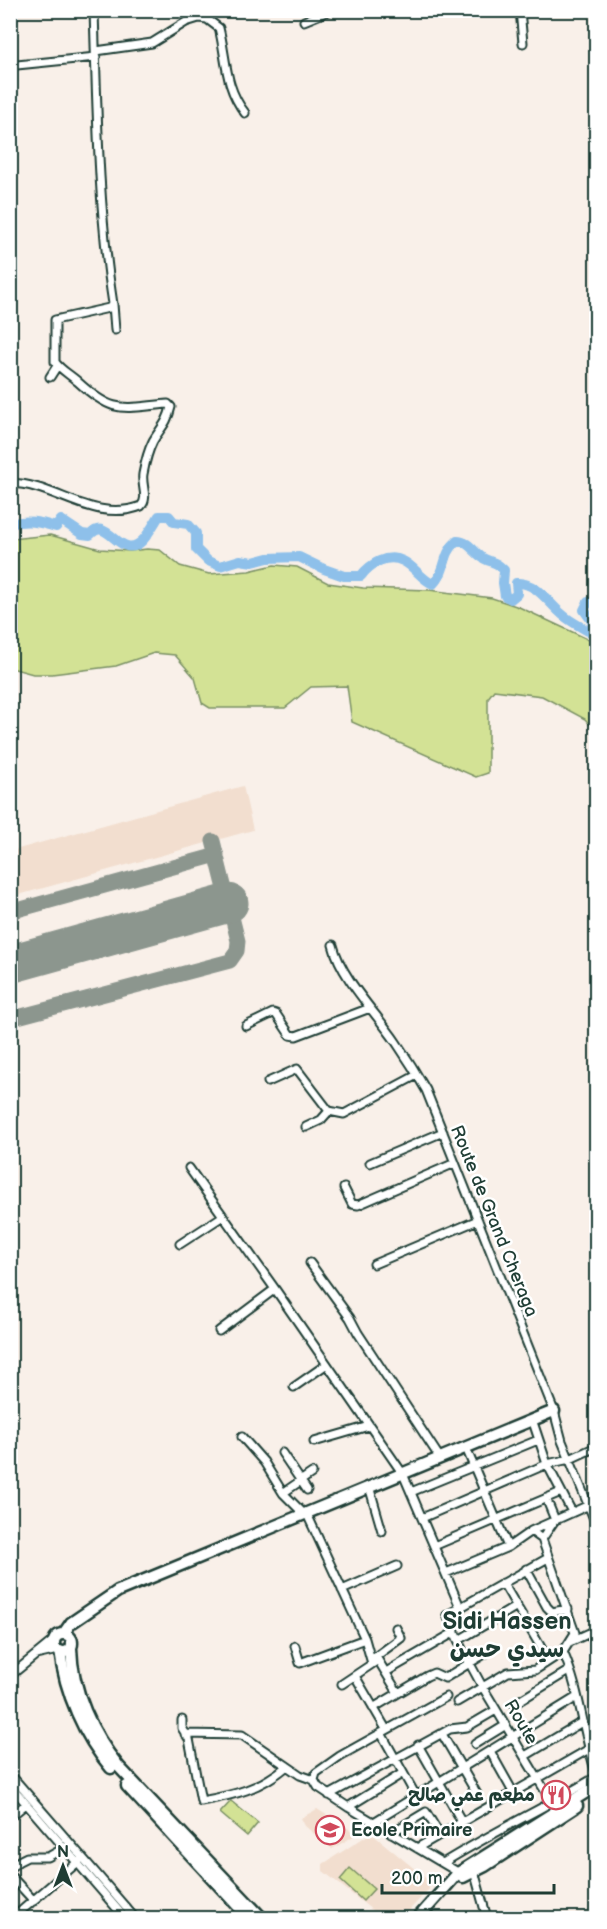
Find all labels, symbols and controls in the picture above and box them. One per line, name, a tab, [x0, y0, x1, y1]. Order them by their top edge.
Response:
street label: Route de Grand Cheraga	[446, 1122, 542, 1320]
district label: Sidi Hassen سيدي حسن	[442, 1607, 572, 1667]
street label: Route	[500, 1696, 543, 1748]
restaurant icon: مطعم عمي صالح	[540, 1779, 572, 1811]
place label: مطعم عمي صالح	[408, 1785, 535, 1811]
school or university icon: Ecole Primaire	[314, 1814, 346, 1846]
place label: Ecole Primaire	[351, 1820, 472, 1841]
north arrow	[33, 1836, 93, 1896]
text: N	[57, 1843, 69, 1862]
scale bar	[382, 1857, 554, 1895]
text: 200 m	[391, 1868, 443, 1889]

